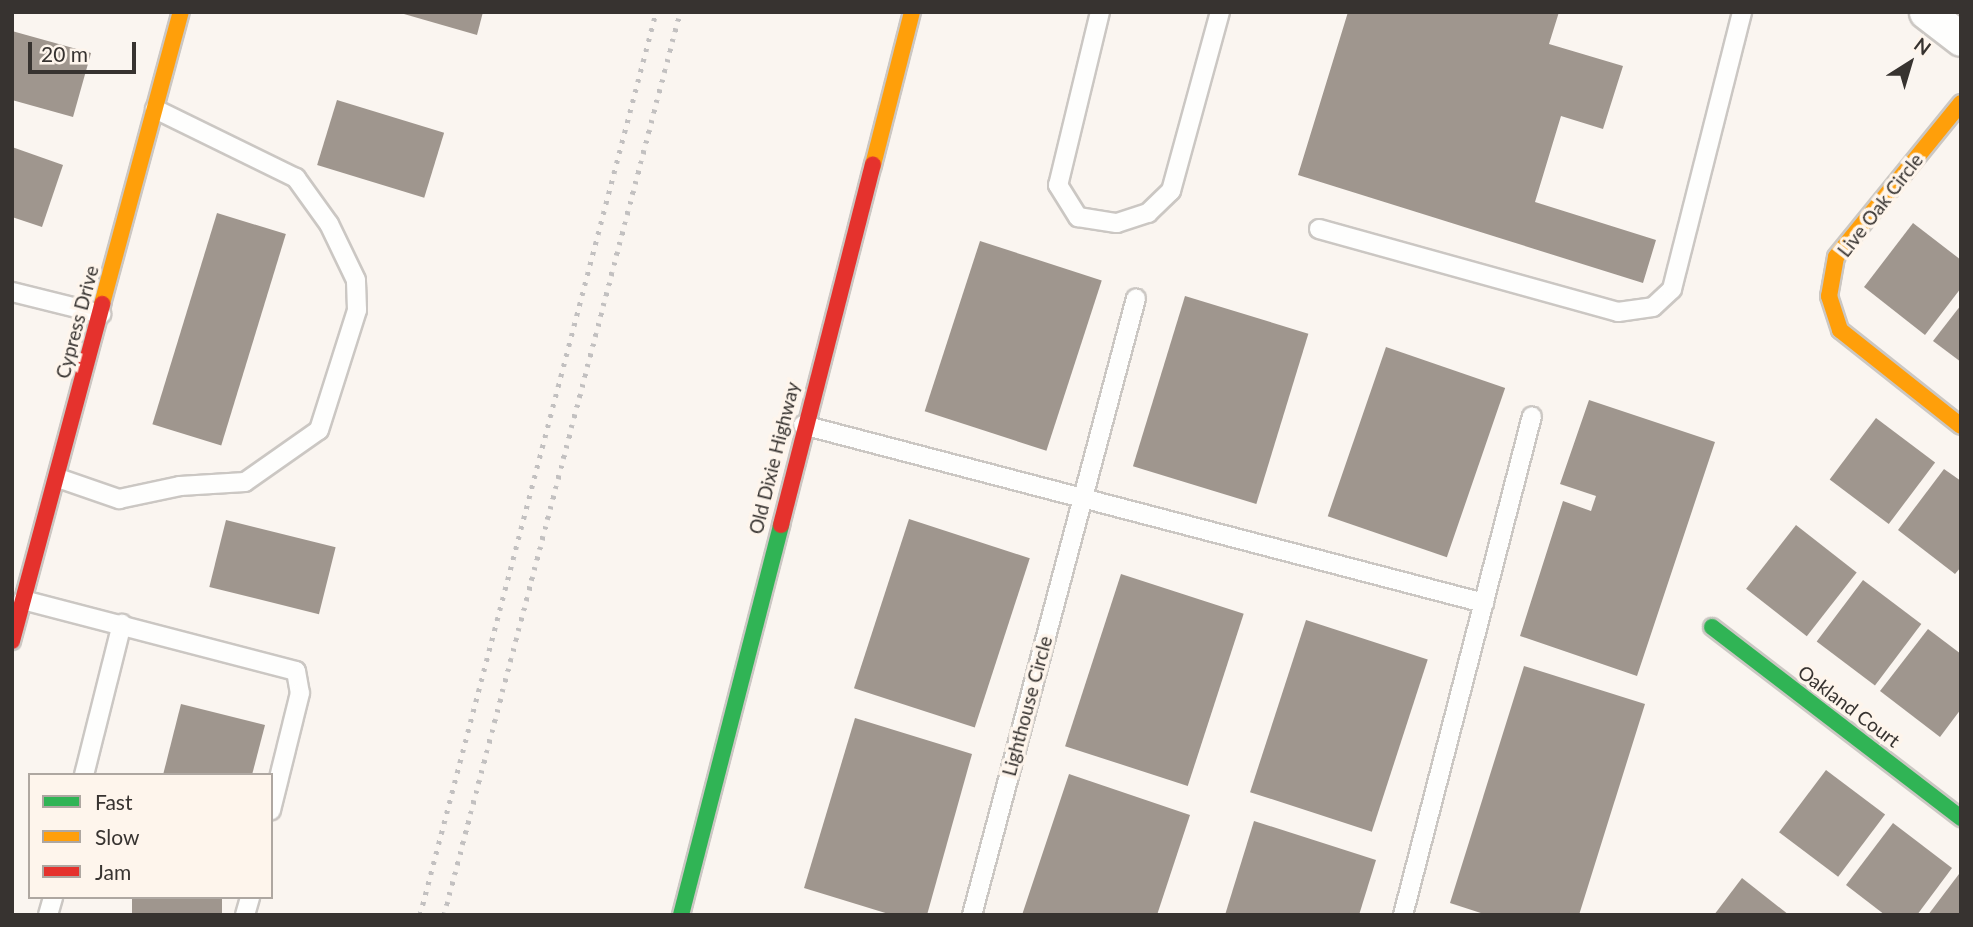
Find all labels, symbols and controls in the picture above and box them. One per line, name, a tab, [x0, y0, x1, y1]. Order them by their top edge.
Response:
scale bar	[32, 28, 140, 72]
north arrow	[1875, 28, 1945, 98]
text: N	[1910, 32, 1936, 59]
text: 20 m	[41, 41, 88, 66]
street label: Live Oak Circle	[1833, 149, 1927, 261]
street label: Cypress Drive	[51, 263, 103, 381]
street label: Old Dixie Highway	[744, 380, 804, 536]
street label: Lighthouse Circle	[997, 634, 1057, 778]
street label: Oakland Court	[1794, 660, 1904, 752]
legend	[28, 773, 273, 899]
text: Fast	[95, 789, 132, 814]
text: Slow	[95, 824, 139, 849]
text: Jam	[95, 859, 131, 884]

